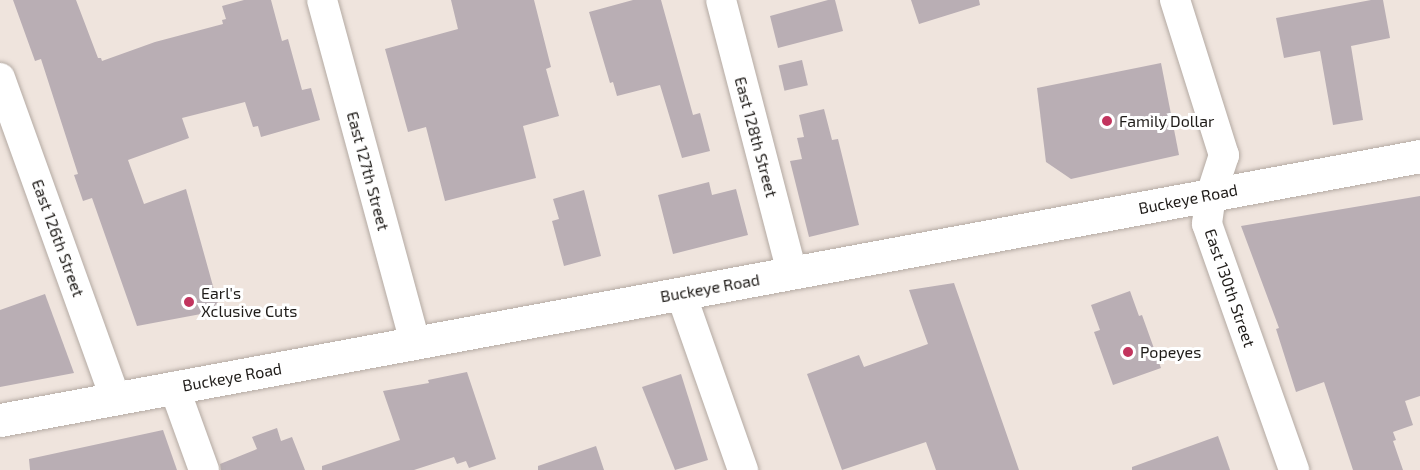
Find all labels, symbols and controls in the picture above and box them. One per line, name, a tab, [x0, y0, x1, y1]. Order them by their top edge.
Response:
street label: East 128th Street	[731, 75, 781, 199]
street label: East 127th Street	[343, 109, 393, 233]
place label: Family Dollar	[1119, 111, 1215, 131]
marker: Family Dollar	[1100, 114, 1114, 128]
street label: East 126th Street	[28, 177, 88, 299]
street label: Buckeye Road	[1137, 180, 1239, 218]
street label: East 130th Street	[1201, 226, 1259, 350]
street label: Buckeye Road	[659, 270, 761, 306]
place label: Earl's Xclusive Cuts	[201, 283, 297, 321]
marker: Earl's Xclusive Cuts	[182, 295, 196, 309]
place label: Popeyes	[1140, 342, 1201, 362]
marker: Popeyes	[1121, 345, 1135, 359]
street label: Buckeye Road	[181, 359, 283, 395]

